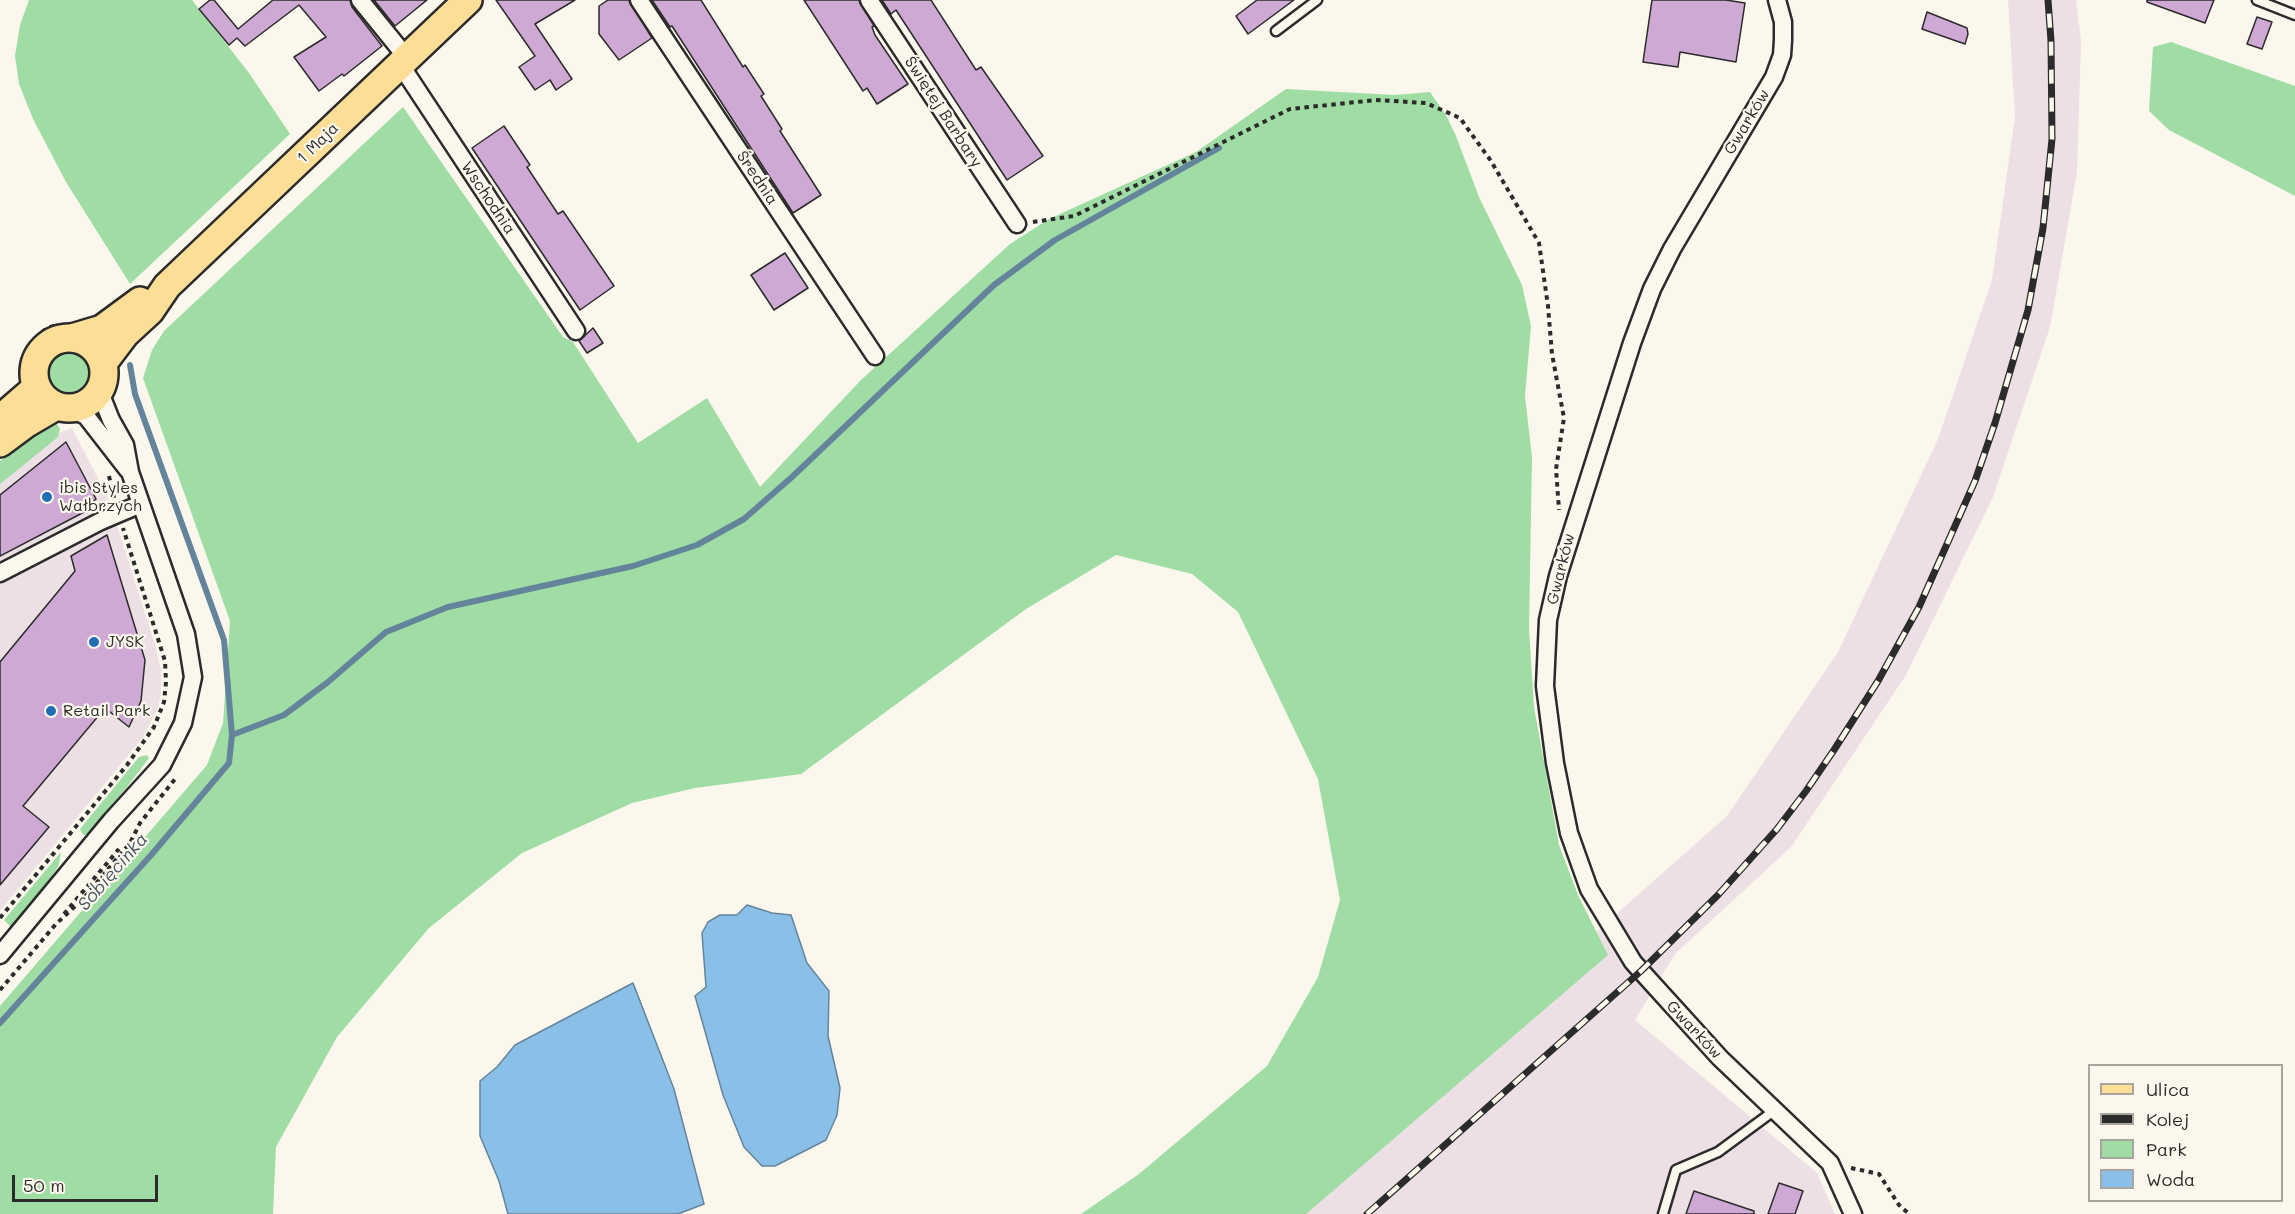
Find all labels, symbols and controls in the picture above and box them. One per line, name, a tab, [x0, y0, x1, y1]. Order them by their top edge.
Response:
street label: Świętej Barbary	[900, 53, 986, 171]
street label: Gwarków	[1720, 86, 1774, 158]
street label: 1 Maja	[293, 119, 343, 167]
street label: Średnia	[732, 147, 782, 209]
street label: Wschodnia	[457, 158, 519, 238]
place label: ibis Styles Wałbrzych	[59, 478, 142, 516]
marker: ibis Styles Wałbrzych	[40, 490, 54, 504]
street label: Gwarków	[1543, 531, 1579, 607]
place label: JYSK	[106, 632, 144, 652]
marker: JYSK	[87, 635, 101, 649]
place label: Retail Park	[63, 701, 150, 721]
marker: Retail Park	[44, 704, 58, 718]
water label: Sobięcinka	[73, 829, 153, 915]
street label: Gwarków	[1662, 997, 1726, 1063]
legend	[2088, 1064, 2283, 1202]
text: Ulica	[2146, 1077, 2190, 1101]
text: Kolej	[2146, 1107, 2189, 1131]
text: Park	[2146, 1137, 2187, 1161]
scale bar	[15, 1163, 160, 1201]
text: Woda	[2146, 1167, 2195, 1191]
text: 50 m	[23, 1173, 65, 1197]

